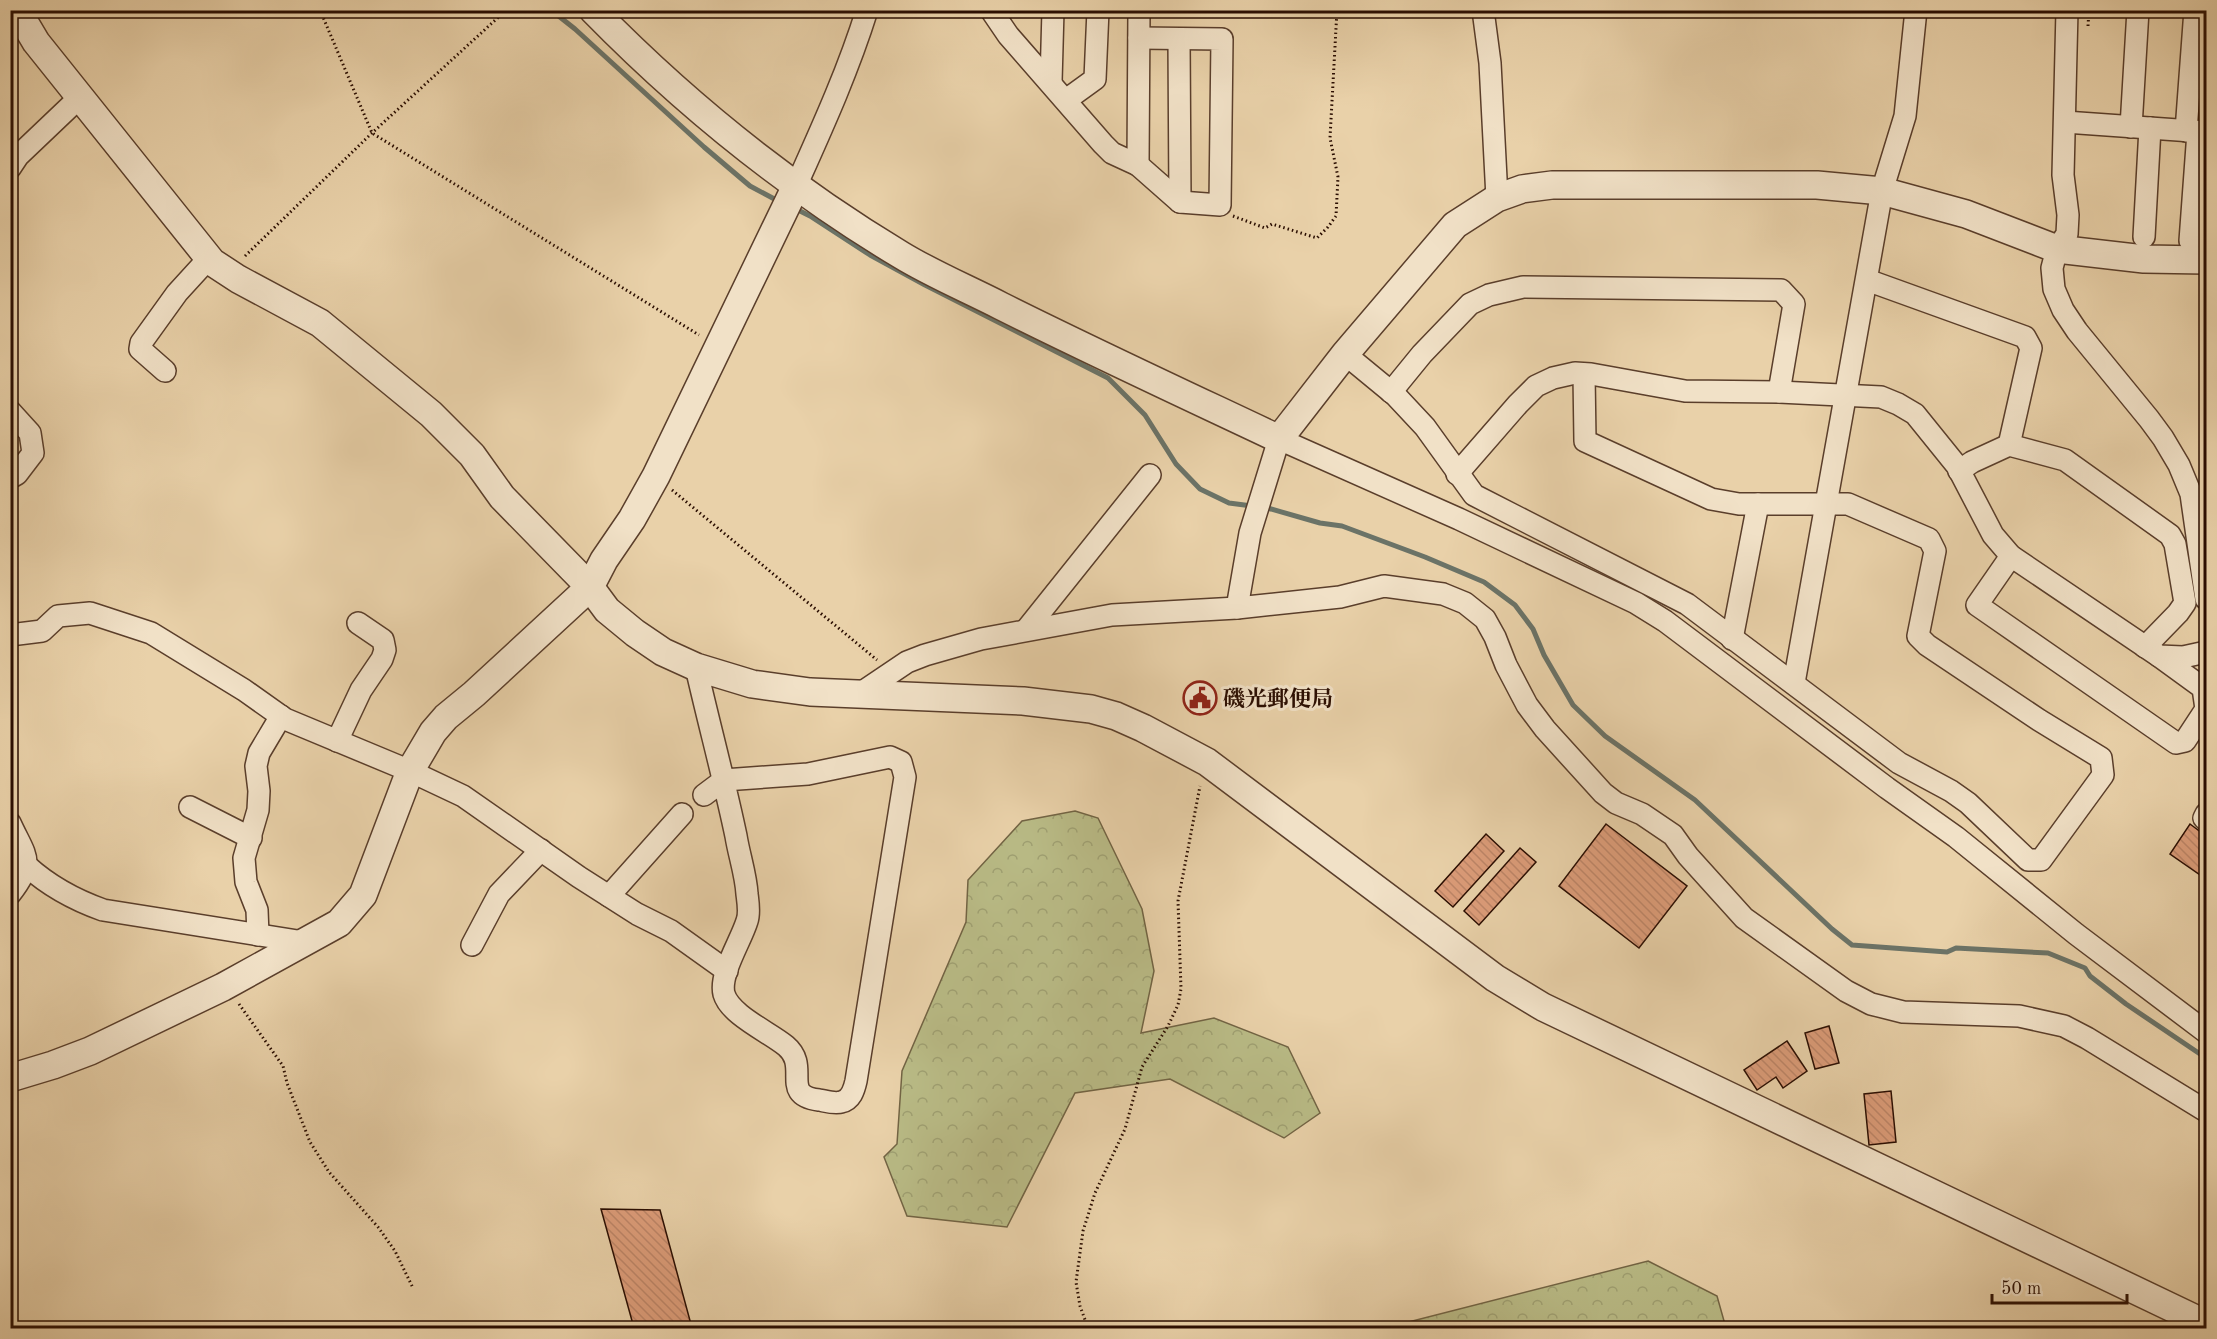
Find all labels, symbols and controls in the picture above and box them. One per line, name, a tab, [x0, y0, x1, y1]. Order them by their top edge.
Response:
public building icon: 磯光郵便局	[1182, 680, 1218, 716]
place label: 磯光郵便局	[1223, 687, 1333, 711]
scale bar	[1992, 1267, 2127, 1305]
text: 50 m	[2001, 1280, 2041, 1298]

